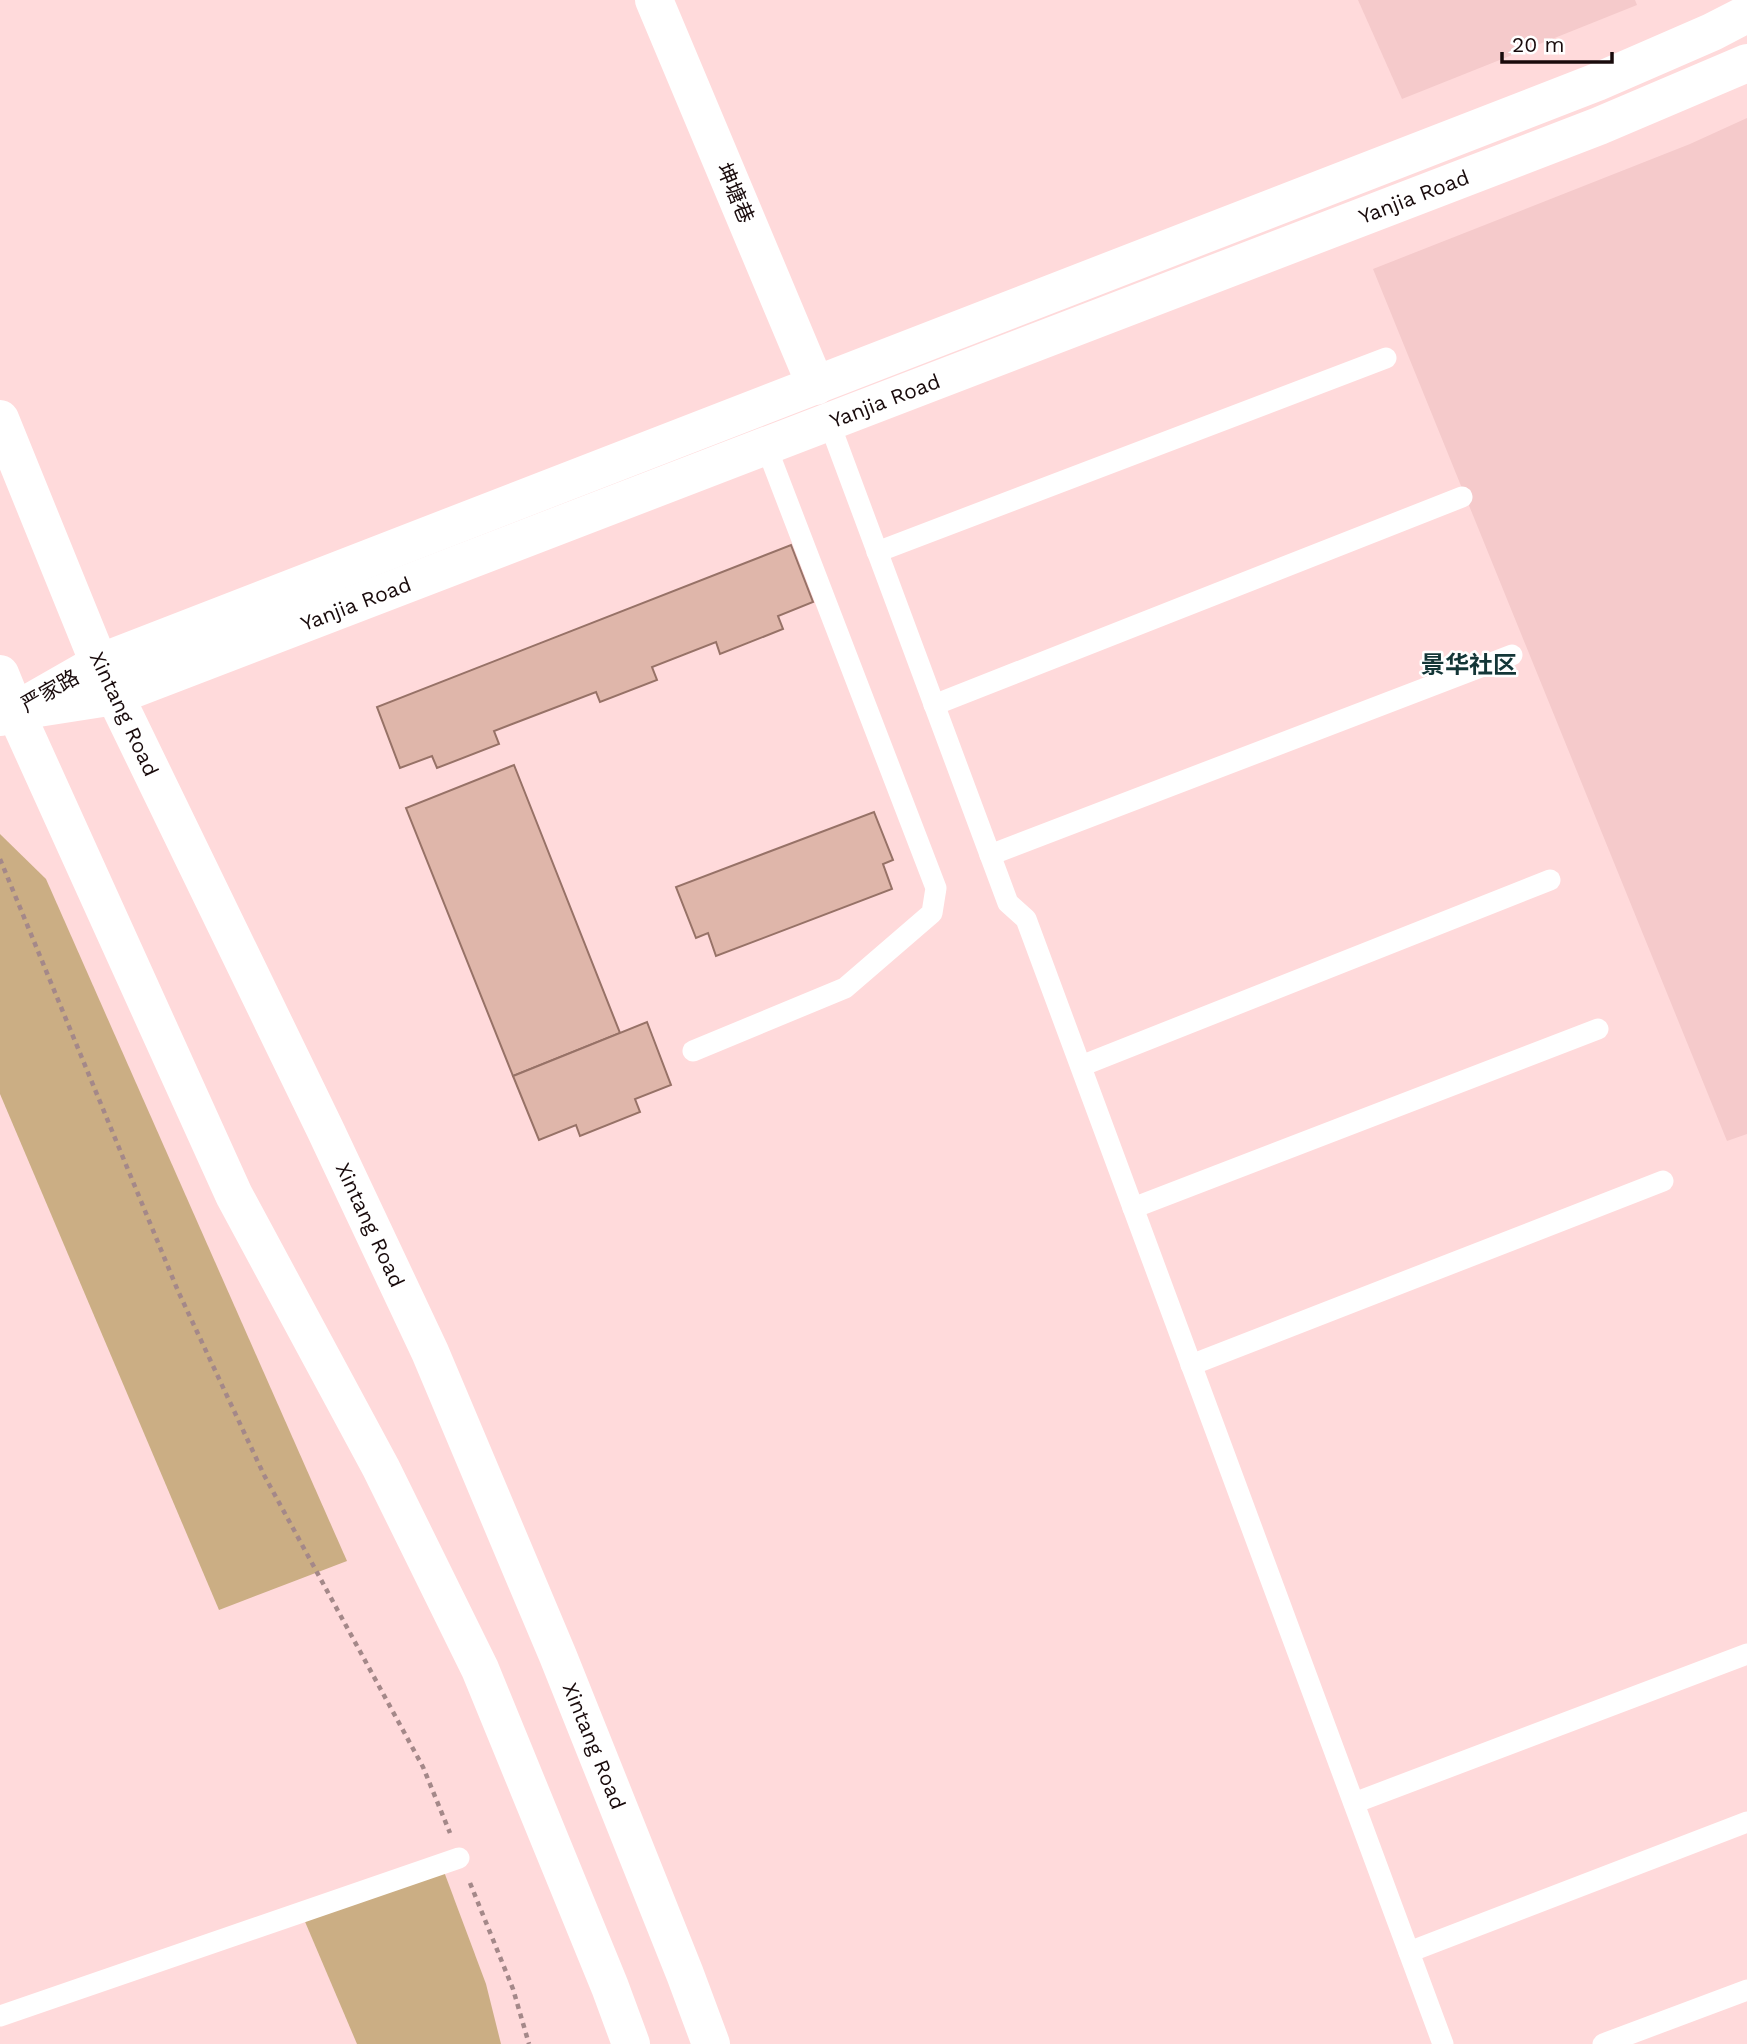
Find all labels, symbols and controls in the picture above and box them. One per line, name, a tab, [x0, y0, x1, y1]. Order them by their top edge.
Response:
scale bar	[1502, 21, 1612, 65]
text: 20 m	[1512, 32, 1564, 57]
street label: 坤塘巷	[712, 159, 759, 227]
street label: Yanjia Road	[1355, 164, 1472, 229]
street label: Yanjia Road	[826, 368, 943, 433]
street label: Yanjia Road	[297, 571, 414, 636]
street label: Xintang Road	[85, 648, 164, 780]
district label: 景华社区	[1421, 651, 1517, 679]
street label: 严家路	[16, 664, 83, 717]
street label: Xintang Road	[331, 1159, 410, 1291]
street label: Xintang Road	[558, 1679, 631, 1813]

